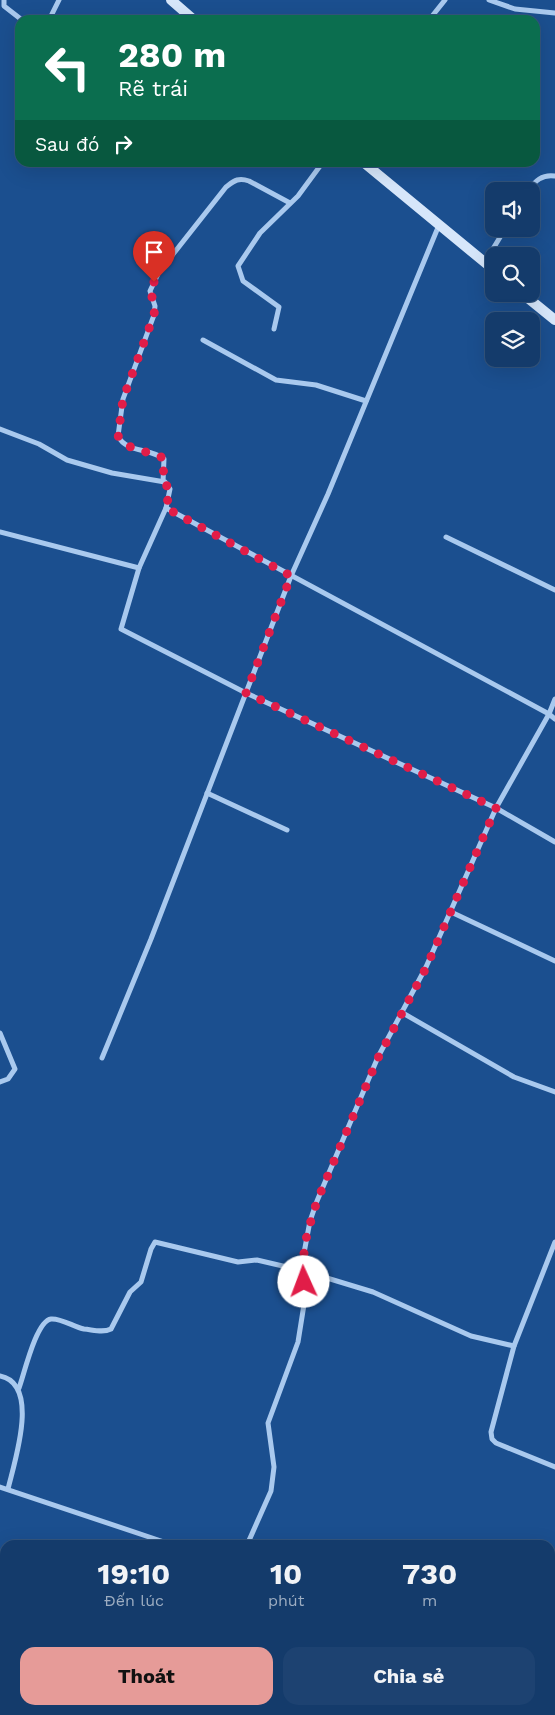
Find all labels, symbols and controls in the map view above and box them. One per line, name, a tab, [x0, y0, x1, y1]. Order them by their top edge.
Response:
text: 280 m	[118, 34, 226, 76]
icon: left	[35, 35, 100, 100]
text: Rẽ trái	[118, 76, 188, 101]
icon: right	[109, 130, 137, 158]
text: Sau đó	[35, 133, 99, 156]
map controls	[485, 182, 540, 367]
button: sound	[485, 182, 540, 237]
pin	[133, 231, 175, 282]
icon: arrive	[140, 238, 168, 266]
button: search	[485, 247, 540, 302]
button: layers	[485, 312, 540, 367]
position arrow	[277, 1255, 329, 1307]
text: 19:10	[98, 1556, 170, 1591]
text: 10	[270, 1556, 302, 1591]
text: 730	[402, 1556, 457, 1591]
text: Đến lúc	[104, 1591, 164, 1610]
text: phút	[268, 1591, 304, 1610]
text: m	[422, 1591, 437, 1610]
button: Thoát	[20, 1647, 273, 1705]
button: Chia sẻ	[283, 1647, 535, 1705]

